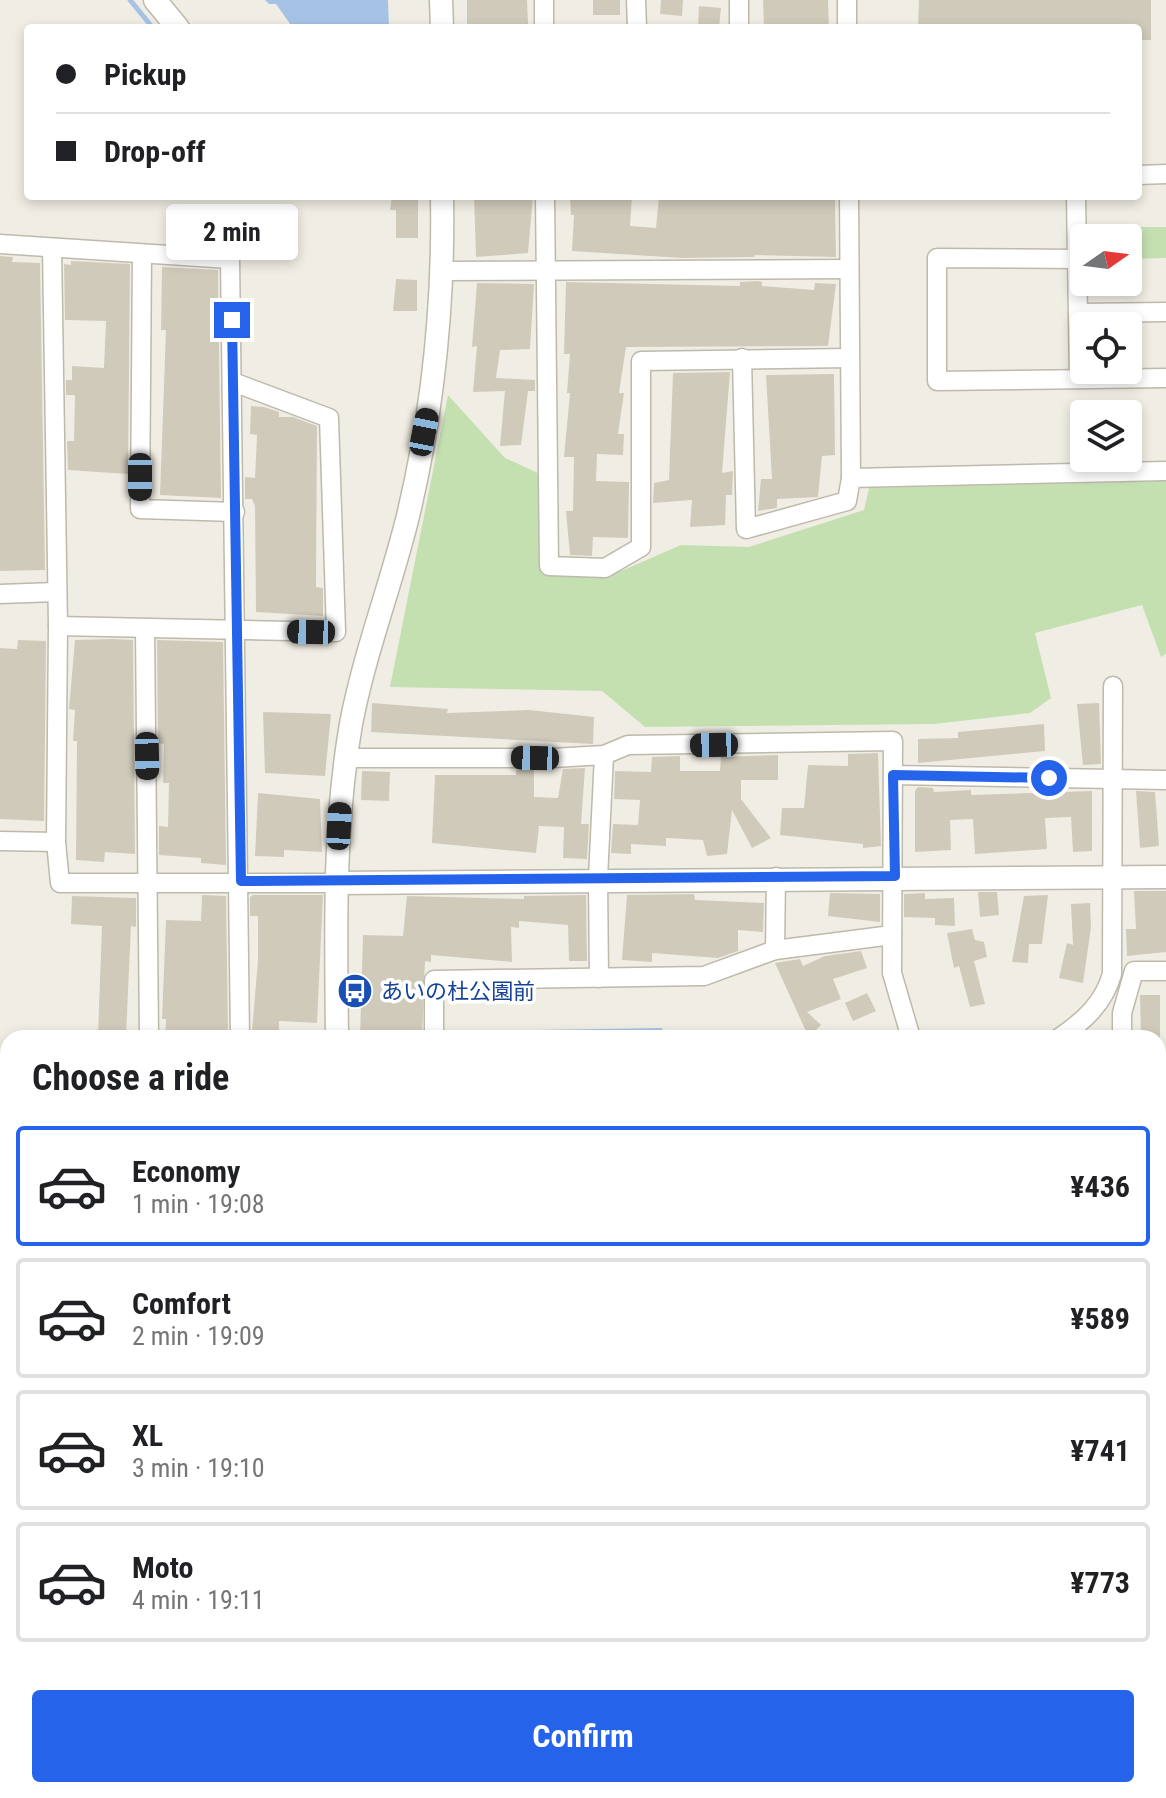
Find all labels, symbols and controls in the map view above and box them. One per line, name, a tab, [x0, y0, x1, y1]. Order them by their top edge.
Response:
text: Pickup	[104, 57, 186, 92]
text: Drop-off	[104, 134, 206, 169]
callout: 2 min	[166, 204, 298, 260]
text: 2 min	[203, 217, 261, 247]
north arrow	[1070, 224, 1142, 296]
map controls	[1070, 224, 1142, 472]
route end	[214, 302, 250, 338]
button: locate	[1070, 312, 1142, 384]
button: layers	[1070, 400, 1142, 472]
car	[408, 406, 440, 458]
car	[128, 453, 152, 501]
car	[287, 620, 335, 644]
car	[135, 732, 159, 780]
car	[690, 733, 738, 757]
car	[511, 746, 559, 770]
route start	[1031, 760, 1067, 796]
car	[326, 801, 352, 851]
bus stop icon: あいの杜公園前	[336, 972, 374, 1010]
place label: あいの杜公園前	[381, 979, 535, 1004]
text: Choose a ride	[32, 1057, 229, 1099]
icon: car	[36, 1150, 108, 1222]
text: Economy	[132, 1154, 240, 1189]
text: ¥436	[1070, 1169, 1130, 1204]
text: 1 min · 19:08	[132, 1189, 265, 1219]
icon: car	[36, 1282, 108, 1354]
text: Comfort	[132, 1286, 231, 1321]
text: ¥589	[1070, 1301, 1130, 1336]
text: 2 min · 19:09	[132, 1321, 265, 1351]
icon: car	[36, 1414, 108, 1486]
text: XL	[132, 1418, 163, 1453]
text: ¥741	[1070, 1433, 1130, 1468]
text: 3 min · 19:10	[132, 1453, 265, 1483]
icon: car	[36, 1546, 108, 1618]
text: Moto	[132, 1550, 193, 1585]
text: ¥773	[1070, 1565, 1130, 1600]
text: 4 min · 19:11	[132, 1585, 265, 1615]
button: Confirm	[32, 1690, 1134, 1782]

